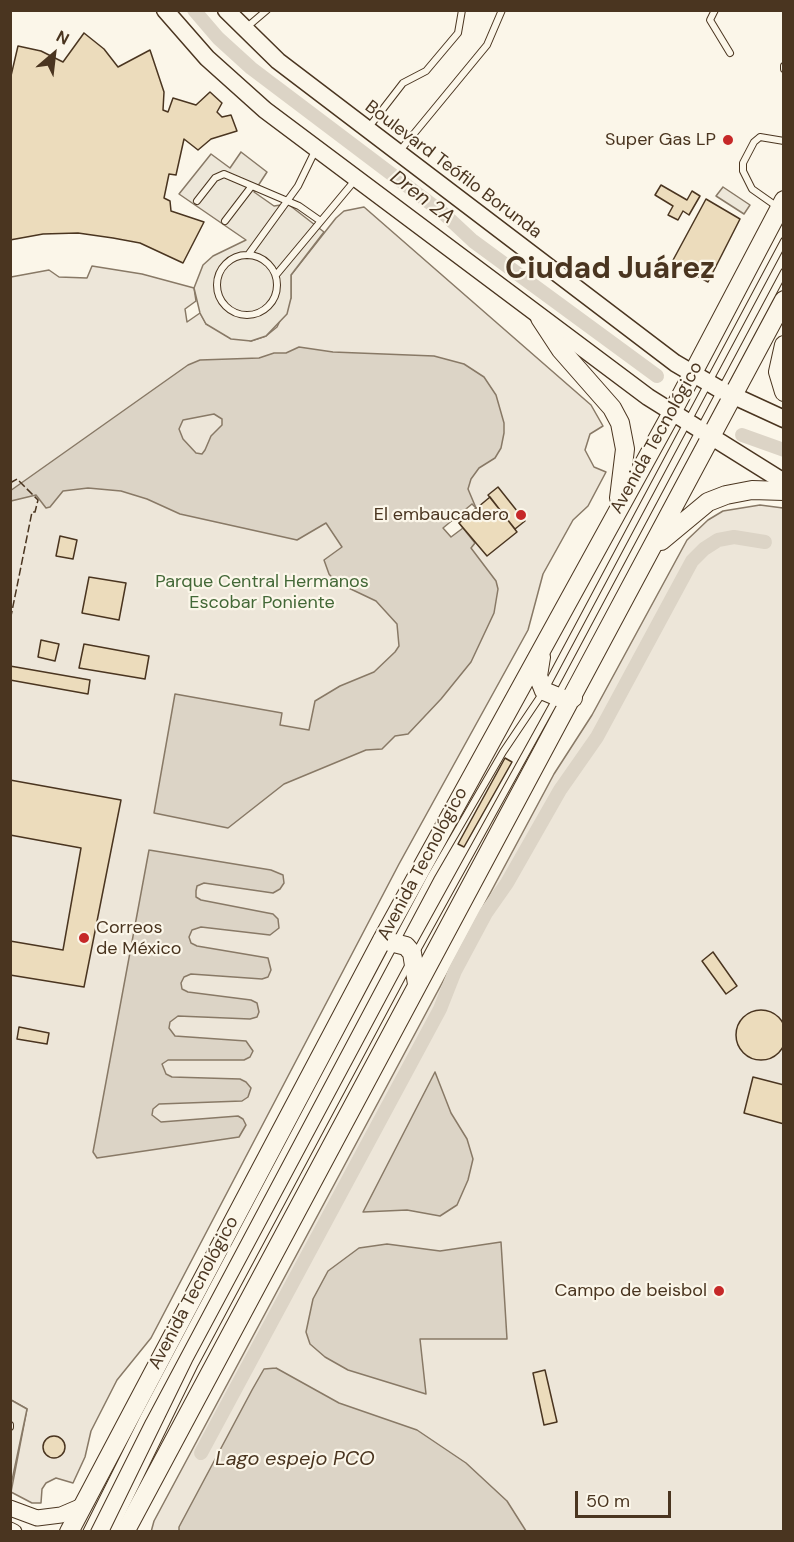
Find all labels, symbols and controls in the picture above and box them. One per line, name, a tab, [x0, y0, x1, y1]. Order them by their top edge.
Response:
north arrow	[24, 24, 84, 84]
text: N	[53, 26, 73, 50]
street label: Boulevard Teófilo Borunda	[360, 96, 546, 244]
place label: Super Gas LP	[605, 129, 716, 151]
marker: Super Gas LP	[721, 133, 735, 147]
water label: Dren 2A	[385, 166, 459, 230]
district label: Ciudad Juárez	[505, 252, 715, 288]
street label: Avenida Tecnológico	[606, 358, 708, 518]
place label: El embaucadero	[374, 504, 509, 526]
marker: El embaucadero	[514, 508, 528, 522]
park label: Parque Central Hermanos Escobar Poniente	[155, 571, 369, 614]
street label: Avenida Tecnológico	[373, 784, 473, 944]
place label: Correos de México	[96, 917, 181, 960]
marker: Correos de México	[77, 931, 91, 945]
street label: Avenida Tecnológico	[144, 1213, 244, 1373]
place label: Campo de beisbol	[554, 1280, 707, 1302]
marker: Campo de beisbol	[712, 1284, 726, 1298]
water label: Lago espejo PCO	[215, 1448, 375, 1472]
scale bar	[578, 1479, 674, 1517]
text: 50 m	[586, 1489, 630, 1513]

